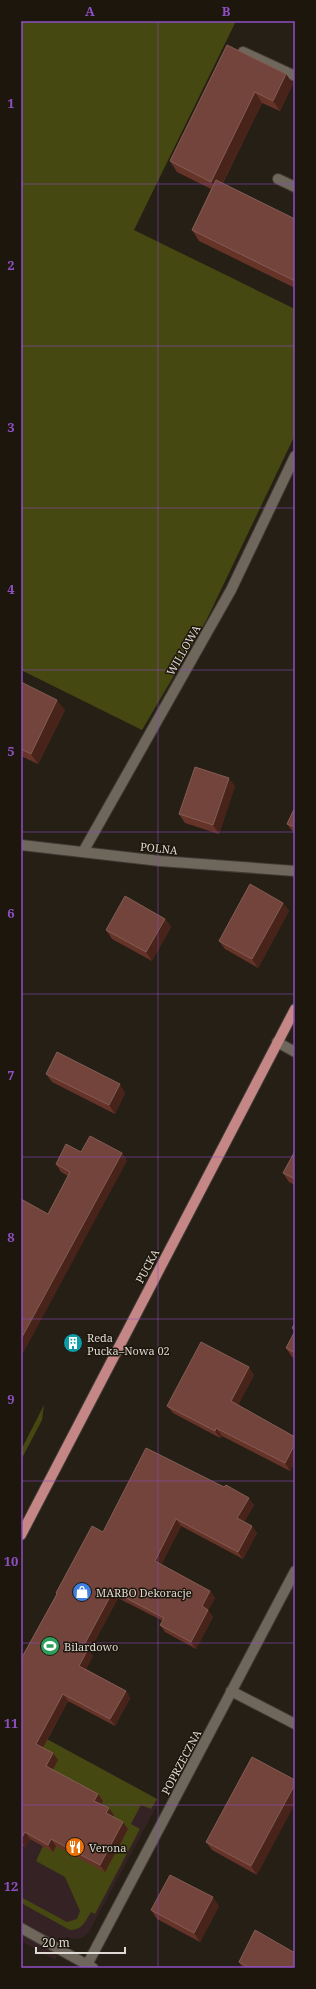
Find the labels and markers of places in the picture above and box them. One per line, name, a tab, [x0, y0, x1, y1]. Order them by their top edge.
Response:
place label: Reda Pucka–Nowa 02	[87, 1330, 170, 1358]
building icon: Reda Pucka–Nowa 02	[62, 1332, 84, 1354]
shop icon: MARBO Dekoracje	[71, 1581, 93, 1603]
place label: MARBO Dekoracje	[96, 1585, 192, 1600]
sports icon: Bilardowo	[39, 1635, 61, 1657]
place label: Bilardowo	[64, 1639, 118, 1654]
restaurant icon: Verona	[64, 1836, 86, 1858]
place label: Verona	[89, 1840, 126, 1855]

